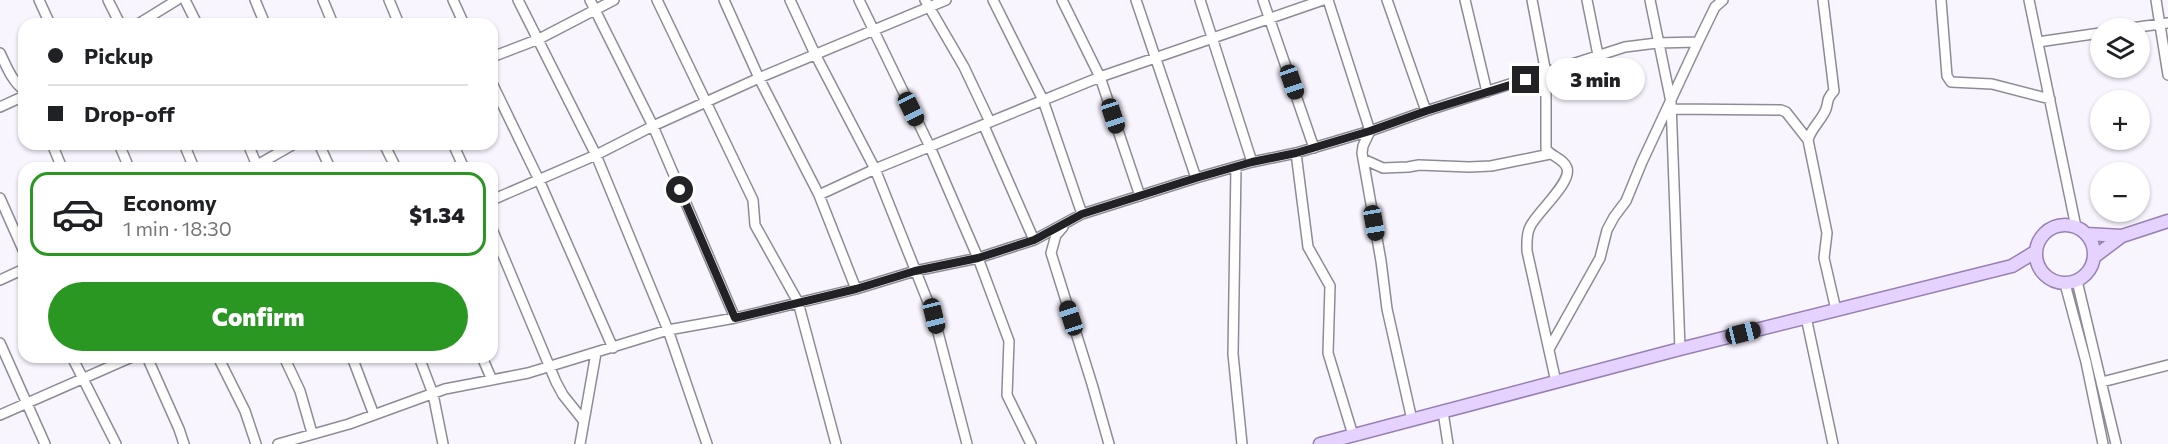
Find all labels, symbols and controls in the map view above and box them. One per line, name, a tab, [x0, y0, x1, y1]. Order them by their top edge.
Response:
map controls	[2090, 18, 2150, 222]
button: layers	[2090, 18, 2150, 78]
text: Pickup	[84, 42, 153, 69]
callout: 3 min	[1547, 59, 1646, 101]
car	[1278, 62, 1306, 102]
route end	[1512, 66, 1539, 93]
text: 3 min	[1570, 67, 1621, 91]
car	[895, 89, 927, 129]
button: +	[2090, 90, 2150, 150]
car	[1099, 96, 1127, 136]
text: Drop-off	[84, 100, 175, 127]
button: −	[2090, 162, 2150, 222]
route start	[666, 176, 693, 203]
icon: car	[51, 187, 105, 241]
text: Economy	[123, 189, 217, 216]
text: $1.34	[409, 201, 465, 228]
car	[1362, 204, 1386, 242]
text: 1 min · 18:30	[123, 216, 232, 240]
button: Confirm	[48, 282, 468, 351]
car	[921, 296, 947, 336]
car	[1057, 298, 1085, 338]
car	[1723, 320, 1763, 346]

